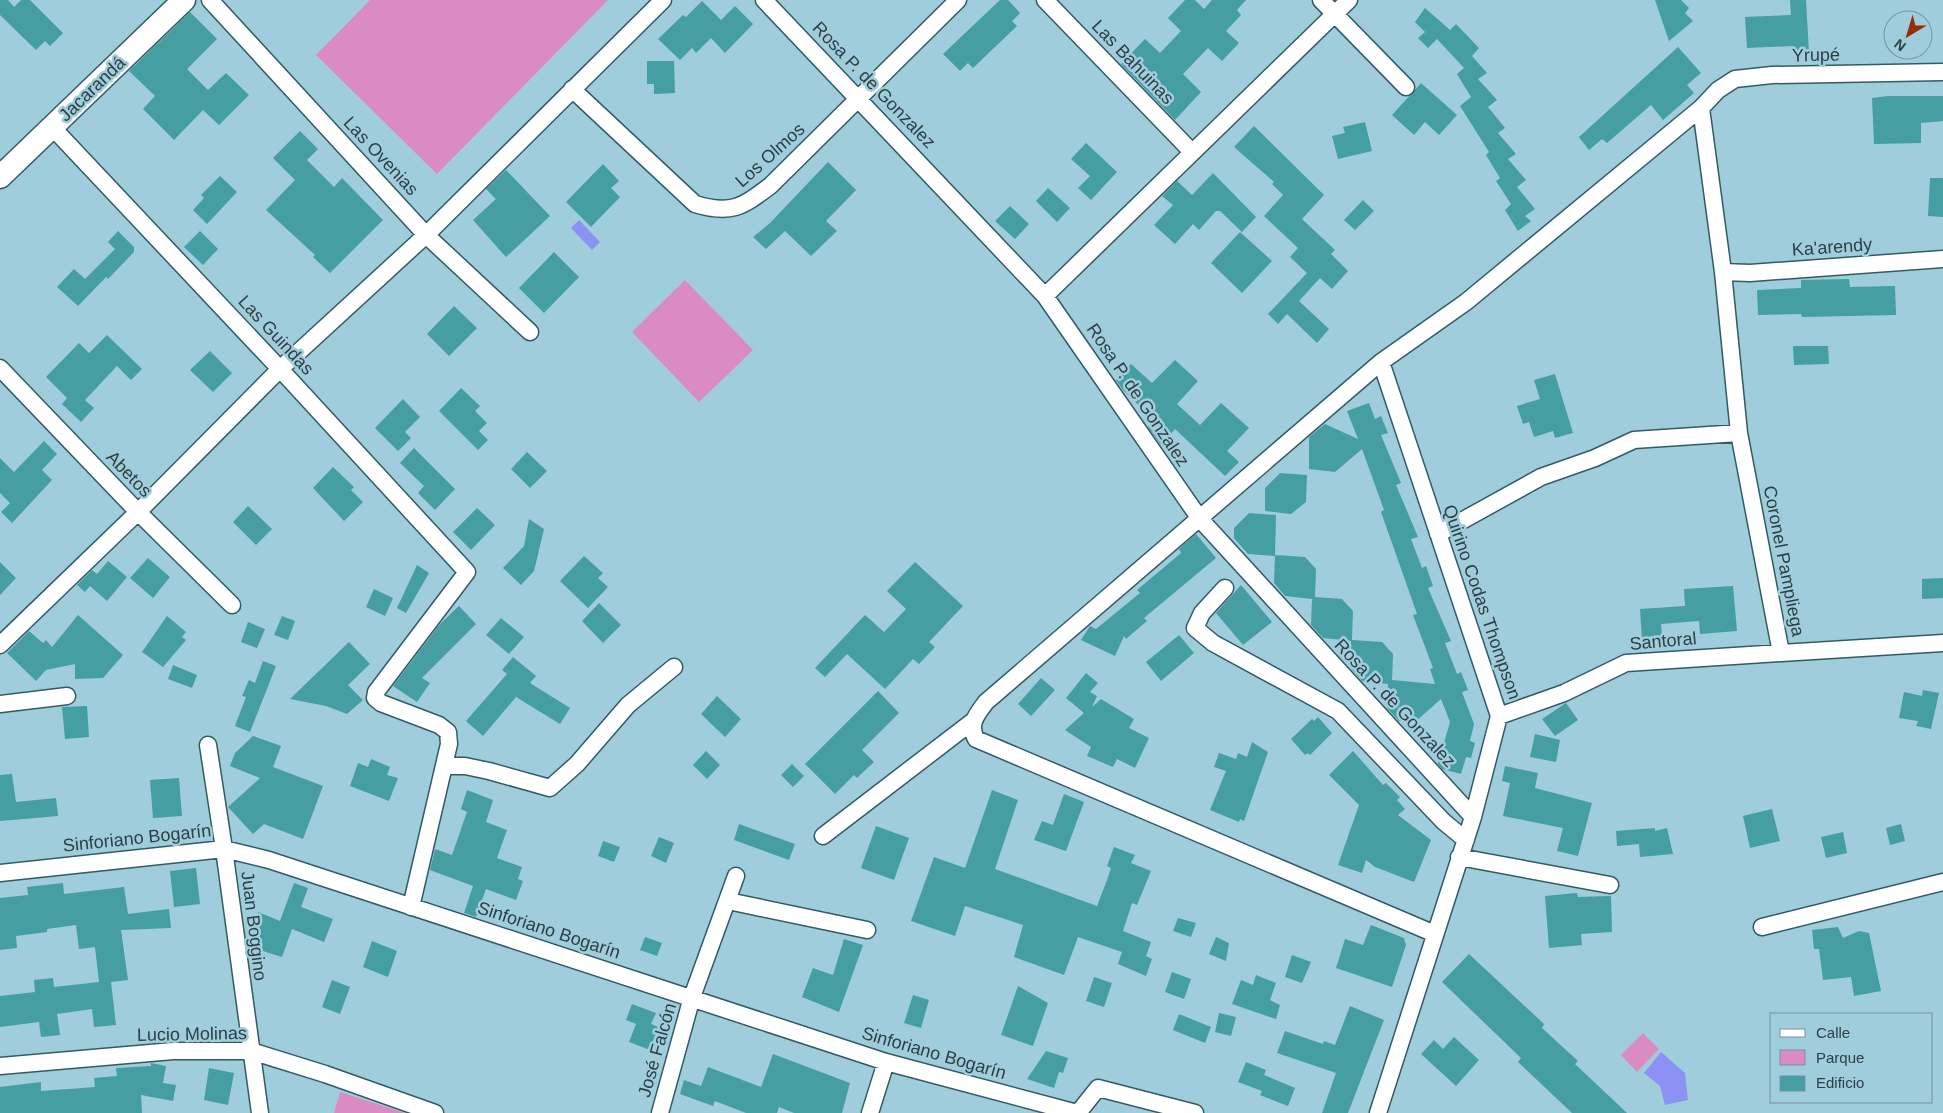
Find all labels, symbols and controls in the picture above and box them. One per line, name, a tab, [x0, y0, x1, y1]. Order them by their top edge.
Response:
north arrow	[1883, 10, 1933, 60]
street label: Las Bahuinas	[1088, 16, 1178, 108]
street label: Rosa P. de Gonzalez	[809, 18, 939, 152]
text: N	[1891, 36, 1909, 55]
street label: Yrupé	[1792, 45, 1840, 65]
street label: Jacarandá	[55, 52, 130, 125]
street label: Las Ovenias	[340, 113, 422, 199]
street label: Los Olmos	[731, 119, 809, 191]
street label: Ka'arendy	[1791, 234, 1873, 260]
street label: Las Guindas	[234, 291, 318, 379]
street label: Rosa P. de Gonzalez	[1083, 320, 1193, 470]
street label: Abetos	[102, 447, 156, 501]
street label: Coronel Pampliega	[1760, 484, 1809, 639]
street label: Quirino Codas Thompson	[1439, 502, 1525, 702]
street label: Santoral	[1629, 628, 1697, 654]
street label: Rosa P. de Gonzalez	[1330, 635, 1460, 771]
street label: Sinforiano Bogarín	[62, 820, 212, 856]
street label: Juan Boggino	[237, 870, 271, 982]
street label: Sinforiano Bogarín	[475, 897, 623, 963]
street label: José Falcón	[634, 1001, 680, 1099]
legend	[1770, 1013, 1933, 1103]
street label: Lucio Molinas	[137, 1023, 247, 1045]
street label: Sinforiano Bogarín	[860, 1023, 1008, 1083]
text: Calle	[1816, 1024, 1850, 1041]
text: Parque	[1816, 1049, 1864, 1066]
text: Edificio	[1816, 1074, 1864, 1091]

